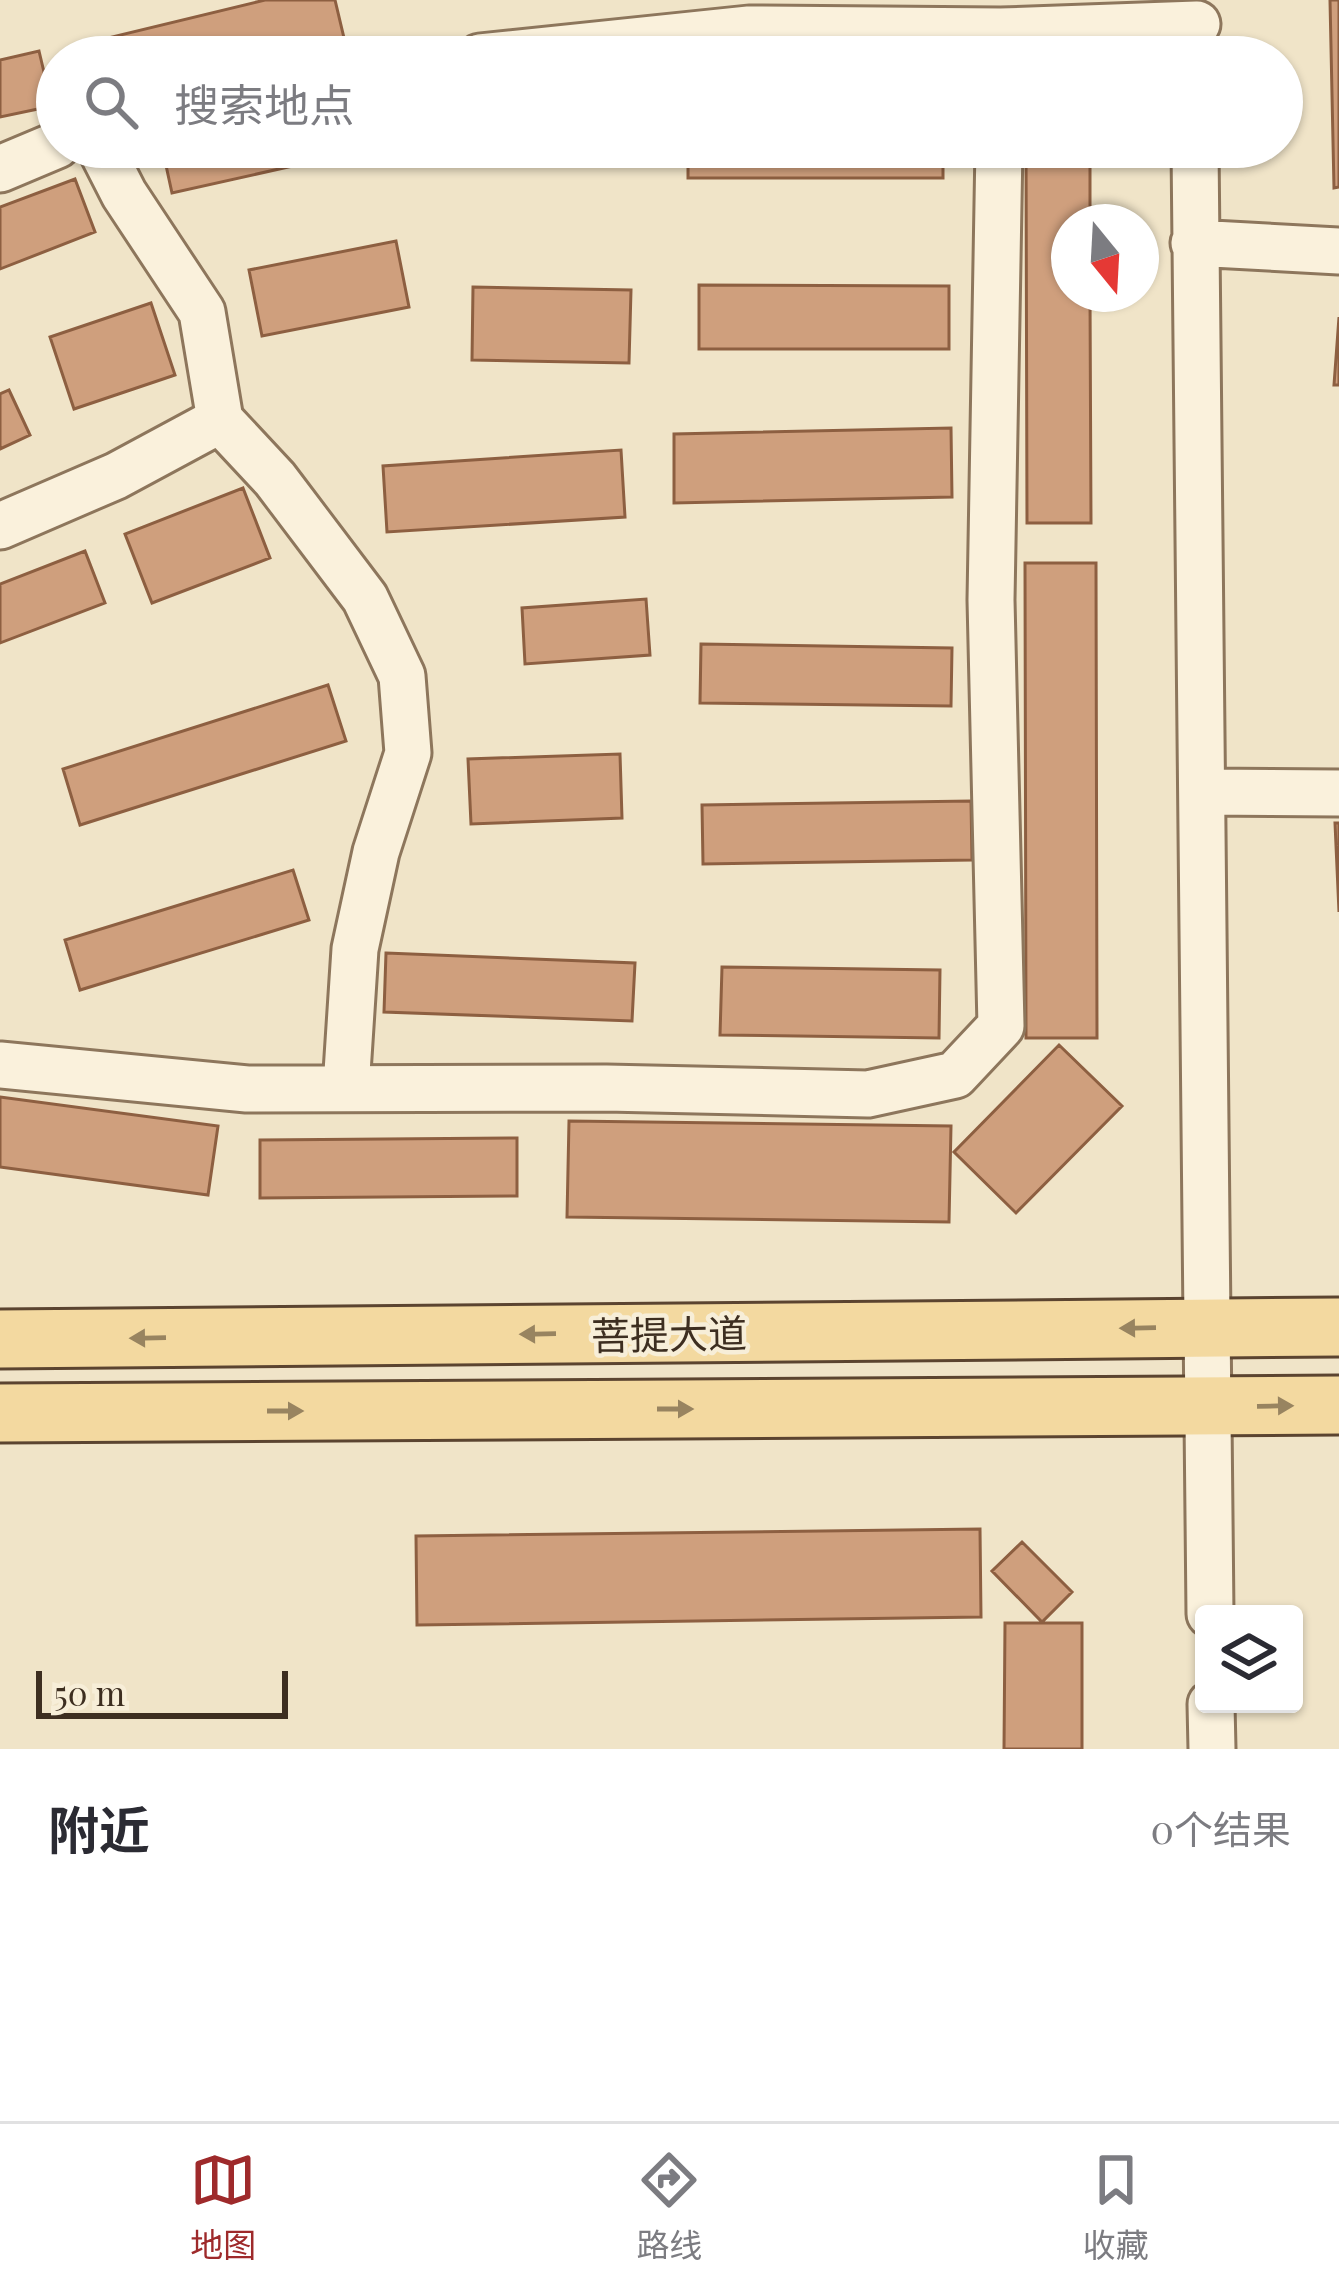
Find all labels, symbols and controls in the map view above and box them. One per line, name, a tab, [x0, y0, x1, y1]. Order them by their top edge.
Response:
search box	[36, 36, 1303, 168]
icon: search	[78, 69, 144, 135]
text: 搜索地点	[174, 73, 354, 133]
north arrow	[1051, 204, 1159, 312]
street label: 菩提大道	[591, 1306, 747, 1360]
one-way arrow	[1118, 1318, 1156, 1338]
one-way arrow	[518, 1324, 556, 1344]
one-way arrow	[128, 1328, 166, 1348]
one-way arrow	[1257, 1396, 1295, 1416]
one-way arrow	[657, 1399, 695, 1419]
one-way arrow	[267, 1401, 305, 1421]
map controls	[1195, 1605, 1303, 1713]
button: layers	[1195, 1605, 1303, 1713]
scale bar	[36, 1665, 288, 1718]
text: 50 m	[54, 1670, 125, 1714]
text: 附近	[48, 1794, 150, 1862]
text: 0个结果	[1151, 1802, 1291, 1854]
tab: 地图	[190, 2147, 256, 2267]
tab: 路线	[636, 2147, 702, 2267]
tab: 收藏	[1083, 2147, 1149, 2267]

